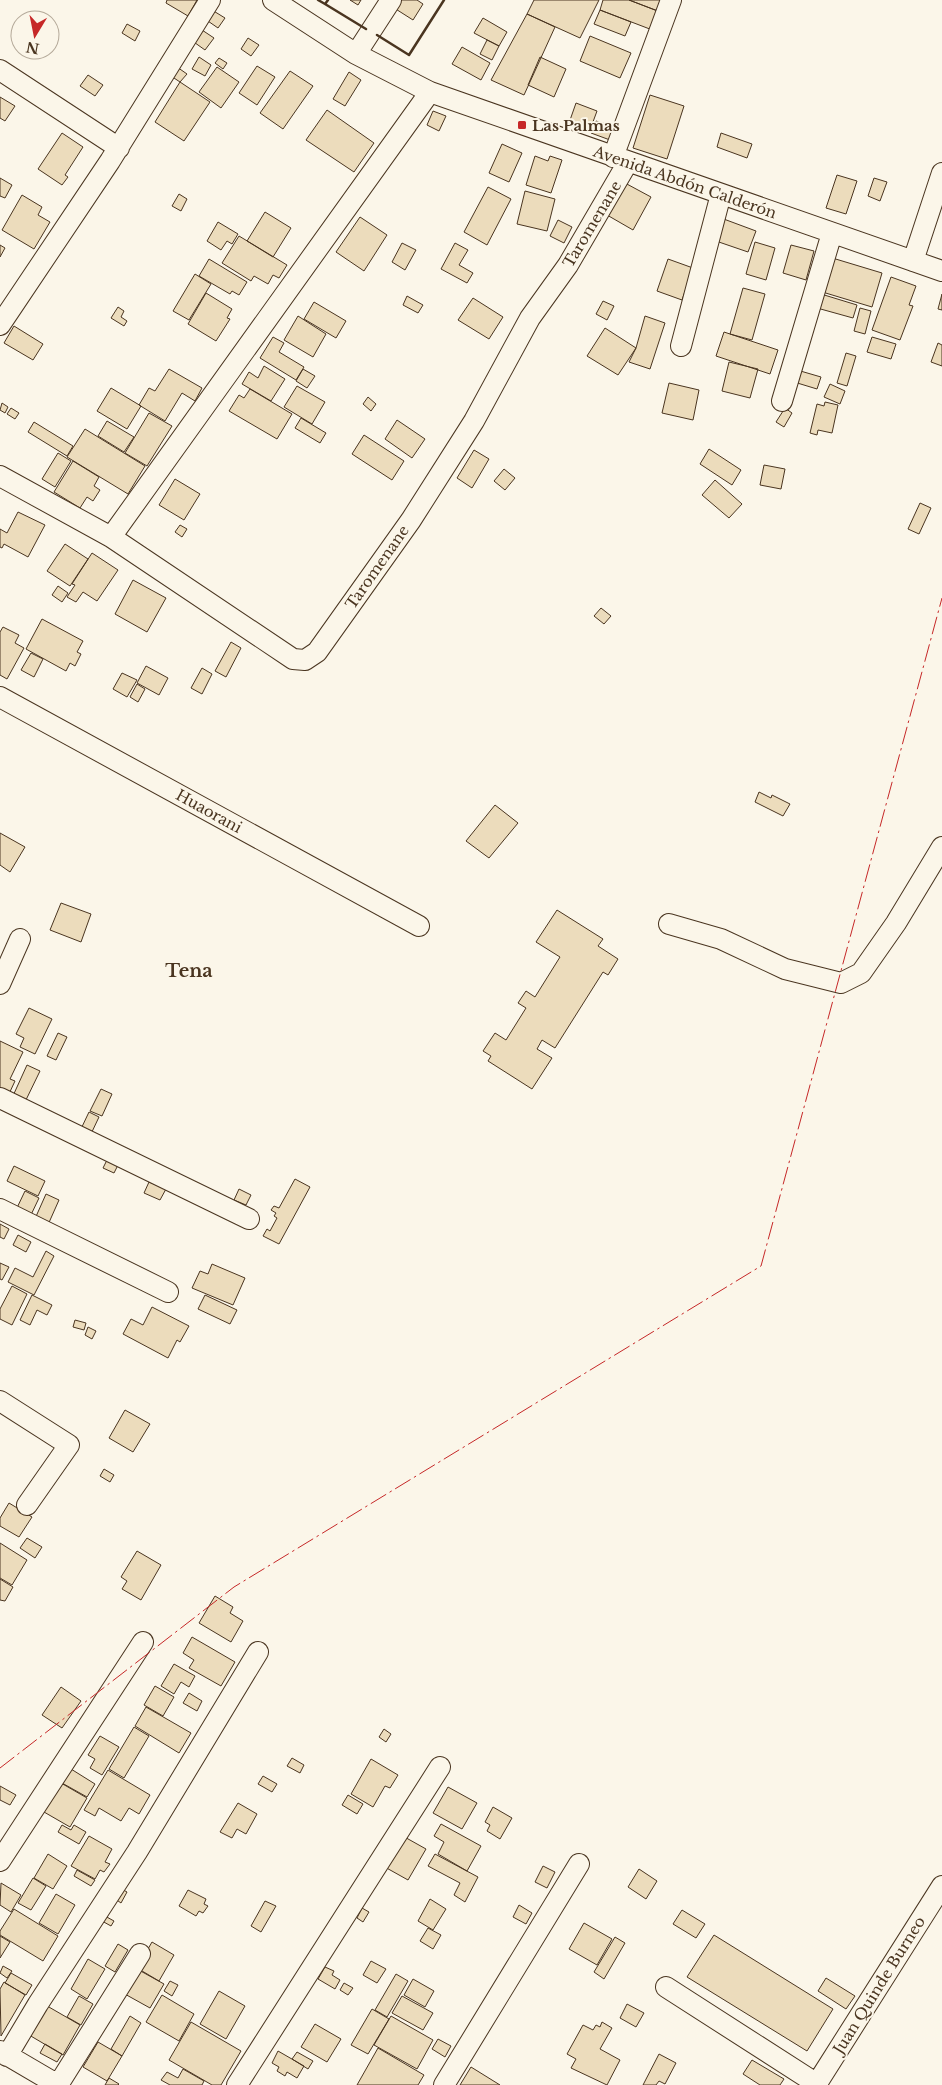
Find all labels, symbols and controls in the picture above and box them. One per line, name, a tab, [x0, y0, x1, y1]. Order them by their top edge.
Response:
north arrow	[10, 10, 60, 60]
text: N	[25, 38, 41, 58]
place label: Las Palmas	[532, 116, 620, 135]
marker: Las Palmas	[516, 119, 528, 131]
street label: Avenida Abdón Calderón	[590, 141, 779, 222]
street label: Taromenane	[559, 177, 625, 271]
street label: Taromenane	[341, 521, 413, 613]
street label: Huaorani	[173, 785, 245, 837]
district label: Tena	[165, 960, 213, 982]
street label: Juan Quinde Burneo	[828, 1913, 929, 2059]

